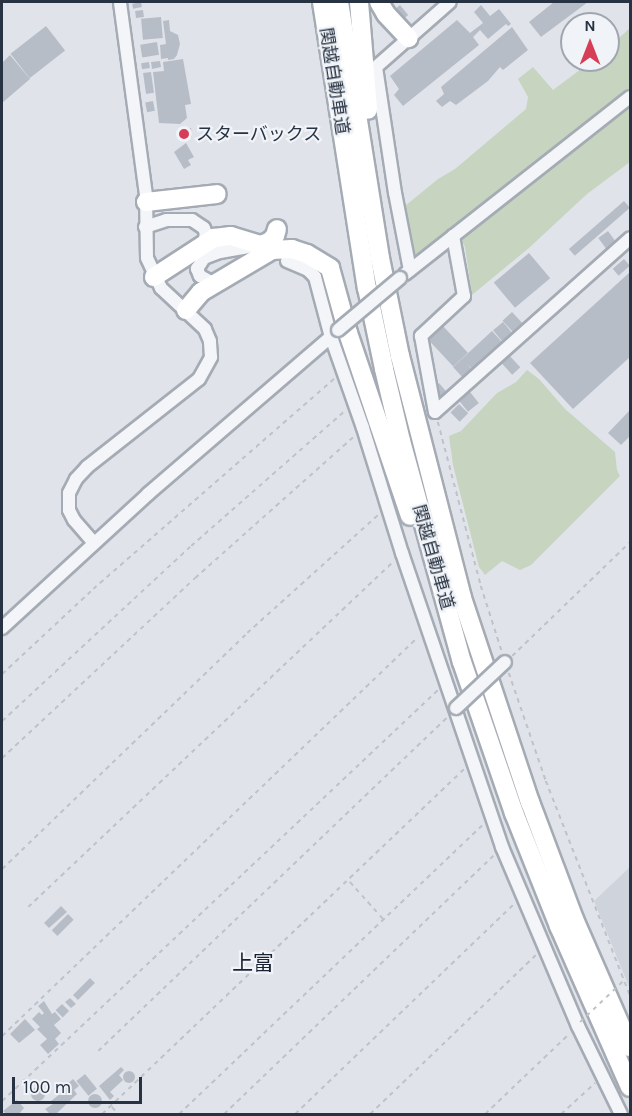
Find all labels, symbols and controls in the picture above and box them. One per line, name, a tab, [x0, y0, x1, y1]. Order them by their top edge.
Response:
north arrow	[560, 12, 620, 72]
text: N	[584, 16, 596, 35]
street label: 関越自動車道	[315, 26, 353, 136]
place label: スターバックス	[196, 123, 322, 145]
marker: スターバックス	[177, 127, 191, 141]
street label: 関越自動車道	[408, 502, 458, 612]
district label: 上富	[232, 950, 274, 976]
scale bar	[15, 1065, 146, 1103]
text: 100 m	[23, 1076, 71, 1098]

